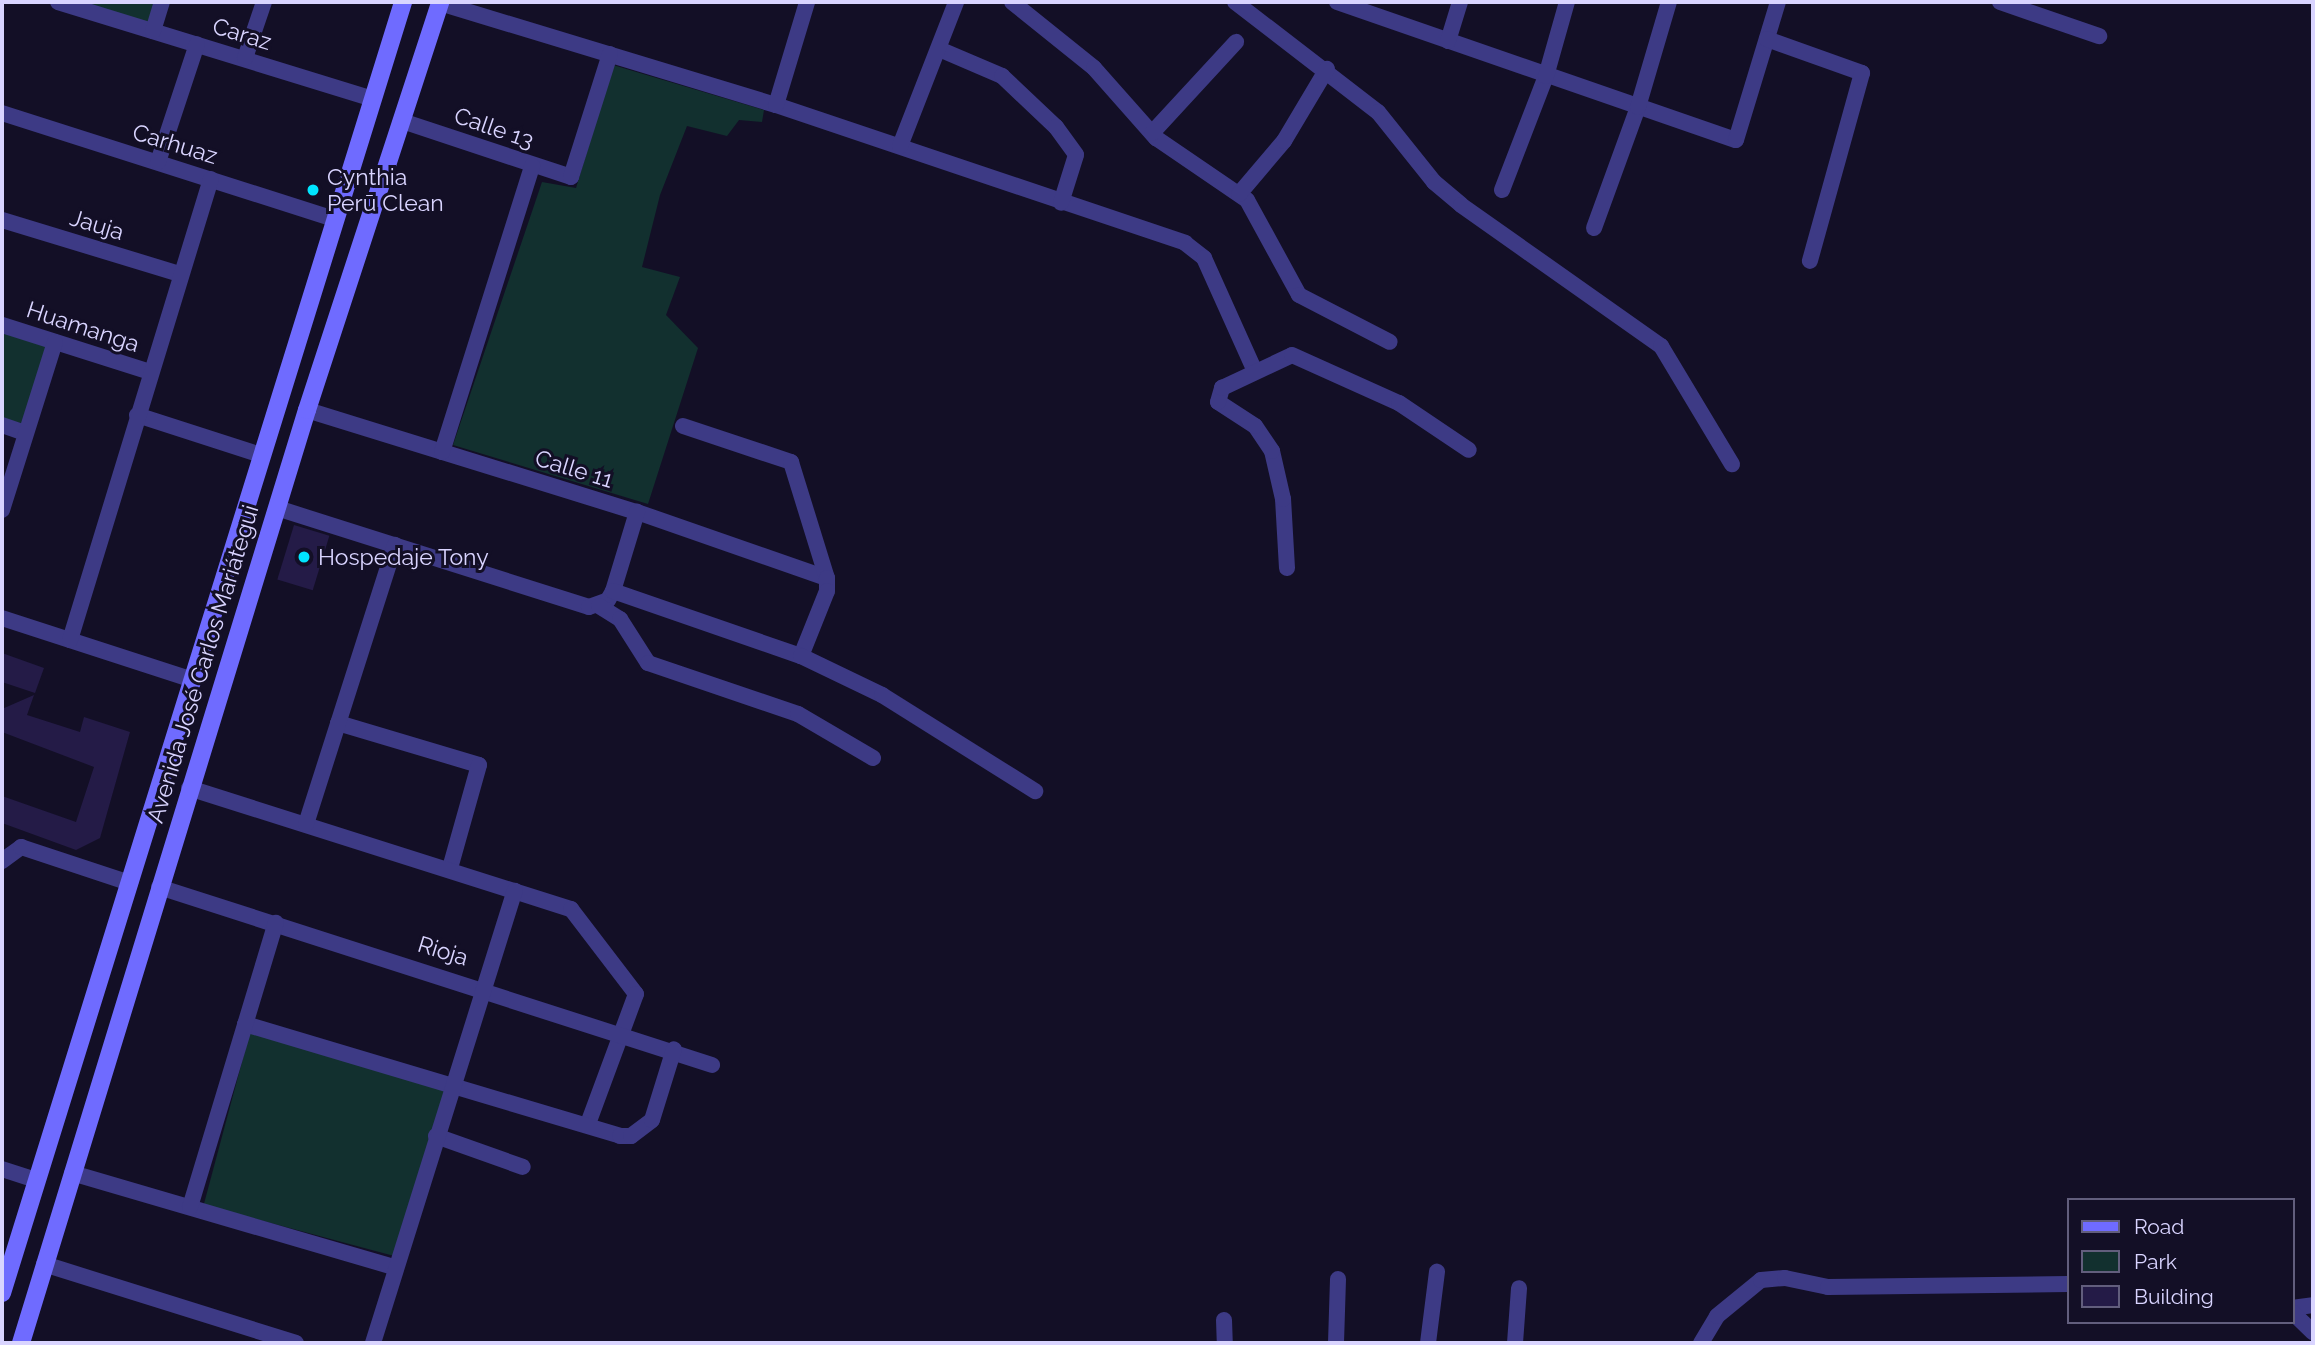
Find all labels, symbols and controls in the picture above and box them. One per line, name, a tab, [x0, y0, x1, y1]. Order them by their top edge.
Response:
street label: Caraz	[209, 12, 275, 56]
street label: Calle 13	[451, 102, 537, 154]
street label: Carhuaz	[129, 118, 221, 170]
place label: Cynthia Perū Clean	[327, 163, 444, 217]
marker: Cynthia Perū Clean	[305, 182, 321, 198]
street label: Jauja	[67, 204, 127, 246]
street label: Huamanga	[23, 296, 143, 358]
street label: Calle 11	[532, 444, 616, 494]
street label: Avenida José Carlos Mariátegui	[141, 501, 265, 827]
place label: Hospedaje Tony	[318, 543, 489, 571]
marker: Hospedaje Tony	[296, 549, 312, 565]
street label: Rioja	[414, 930, 472, 972]
legend	[2066, 1198, 2294, 1324]
text: Road	[2134, 1214, 2184, 1239]
text: Park	[2134, 1249, 2177, 1274]
text: Building	[2134, 1284, 2214, 1309]

